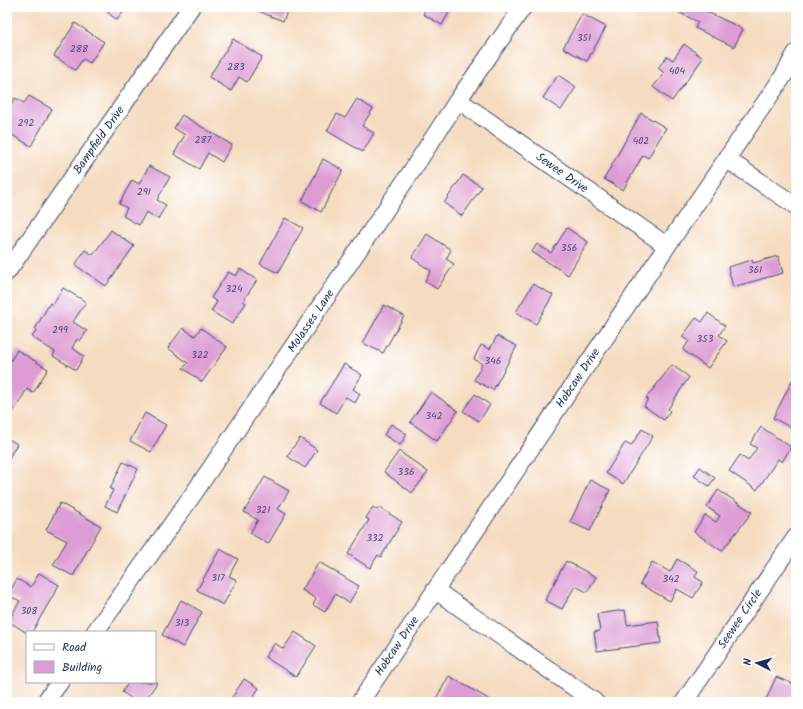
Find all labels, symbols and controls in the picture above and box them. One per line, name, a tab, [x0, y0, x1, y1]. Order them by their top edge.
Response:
house number: 351	[577, 30, 591, 46]
house number: 288	[70, 41, 89, 57]
house number: 283	[227, 59, 245, 75]
house number: 404	[669, 63, 685, 79]
street label: Bampfield Drive	[69, 102, 130, 178]
house number: 292	[18, 115, 34, 131]
house number: 287	[195, 132, 212, 148]
house number: 402	[633, 133, 649, 149]
street label: Sewee Drive	[532, 148, 593, 198]
house number: 291	[137, 184, 151, 200]
house number: 356	[561, 240, 577, 256]
house number: 361	[748, 262, 762, 278]
house number: 324	[225, 281, 243, 297]
street label: Molasses Lane	[283, 285, 340, 357]
house number: 299	[52, 322, 68, 338]
house number: 353	[697, 331, 714, 347]
street label: Hobcaw Drive	[551, 344, 605, 412]
house number: 322	[191, 347, 209, 363]
house number: 346	[485, 353, 501, 369]
house number: 342	[425, 408, 443, 424]
house number: 336	[398, 464, 414, 480]
house number: 321	[256, 502, 270, 518]
house number: 332	[366, 530, 384, 546]
house number: 317	[211, 570, 225, 586]
house number: 342	[662, 571, 680, 587]
street label: Seewee Circle	[713, 585, 767, 653]
house number: 308	[21, 603, 38, 619]
street label: Hobcaw Drive	[370, 612, 424, 680]
house number: 313	[175, 615, 190, 631]
legend	[26, 631, 156, 683]
text: Road	[62, 638, 87, 657]
north arrow	[737, 643, 777, 683]
text: Building	[62, 658, 102, 677]
text: N	[739, 658, 757, 666]

